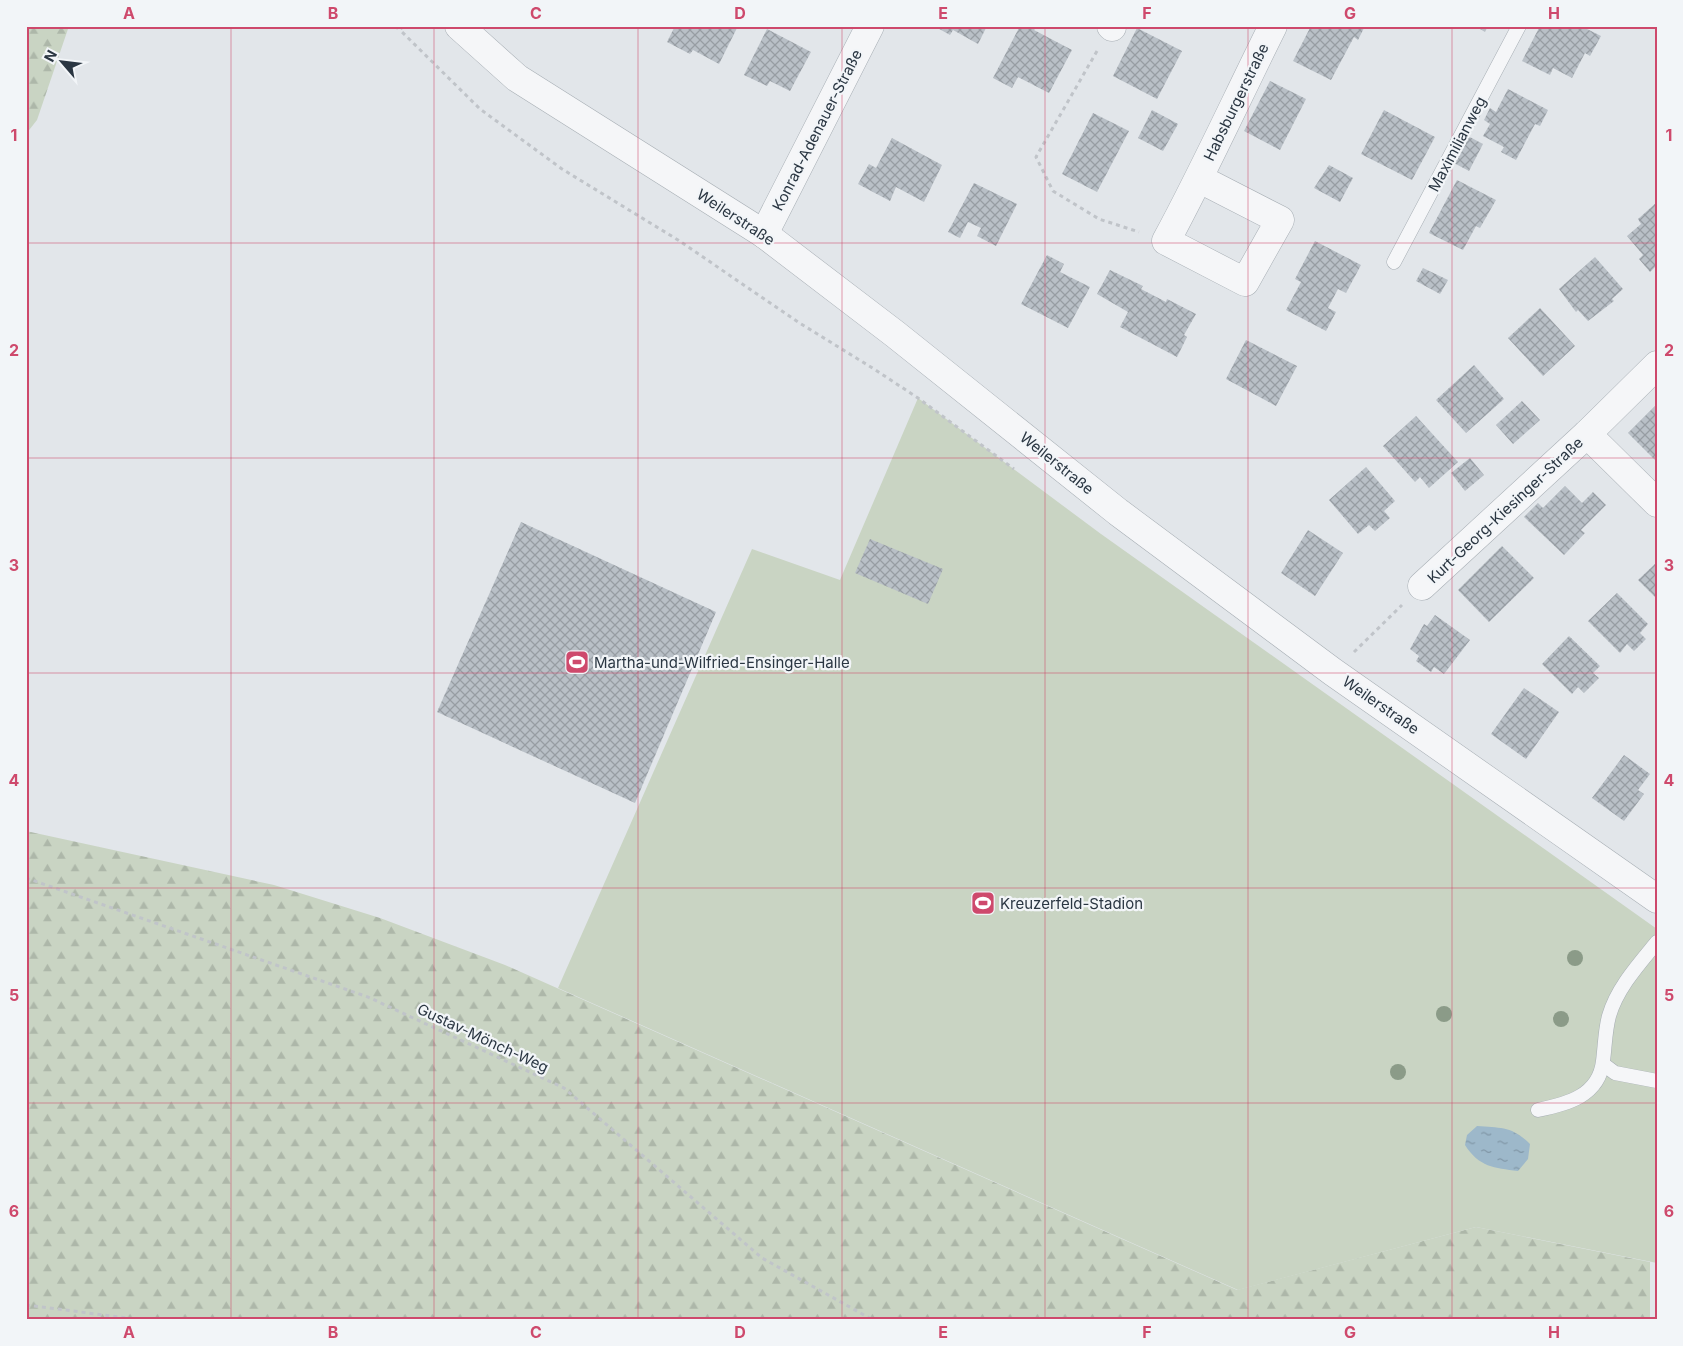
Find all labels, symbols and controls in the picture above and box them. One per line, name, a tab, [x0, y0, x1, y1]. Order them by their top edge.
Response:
text: A	[123, 3, 135, 23]
text: B	[328, 3, 338, 23]
text: C	[530, 3, 542, 23]
text: D	[734, 3, 746, 23]
text: E	[938, 3, 948, 23]
text: F	[1142, 3, 1152, 23]
text: G	[1344, 3, 1356, 23]
text: H	[1548, 3, 1560, 23]
north arrow	[38, 38, 88, 88]
street label: Habsburgerstraße	[1199, 40, 1273, 164]
street label: Konrad-Adenauer-Straße	[768, 46, 866, 214]
text: N	[40, 47, 60, 64]
street label: Maximilianweg	[1424, 93, 1490, 195]
text: 1	[11, 125, 17, 145]
text: 1	[1666, 125, 1672, 145]
street label: Weilerstraße	[693, 185, 779, 249]
text: 2	[9, 340, 19, 360]
text: 2	[1664, 340, 1674, 360]
street label: Weilerstraße	[1016, 428, 1098, 498]
street label: Kurt-Georg-Kiesinger-Straße	[1423, 433, 1587, 587]
text: 3	[9, 555, 19, 575]
text: 3	[1664, 555, 1674, 575]
sports icon: Martha-und-Wilfried-Ensinger-Halle	[564, 649, 590, 675]
place label: Martha-und-Wilfried-Ensinger-Halle	[594, 653, 850, 672]
street label: Weilerstraße	[1339, 672, 1423, 738]
text: 4	[9, 770, 20, 790]
text: 4	[1664, 770, 1675, 790]
sports icon: Kreuzerfeld-Stadion	[970, 890, 996, 916]
place label: Kreuzerfeld-Stadion	[1000, 894, 1143, 913]
text: 5	[9, 985, 19, 1005]
text: 5	[1664, 985, 1674, 1005]
street label: Gustav-Mönch-Weg	[414, 999, 552, 1077]
text: 6	[9, 1201, 19, 1221]
text: 6	[1664, 1201, 1674, 1221]
text: A	[123, 1322, 135, 1342]
text: B	[328, 1322, 338, 1342]
text: C	[530, 1322, 542, 1342]
text: D	[734, 1322, 746, 1342]
text: E	[938, 1322, 948, 1342]
text: F	[1142, 1322, 1152, 1342]
text: G	[1344, 1322, 1356, 1342]
text: H	[1548, 1322, 1560, 1342]

